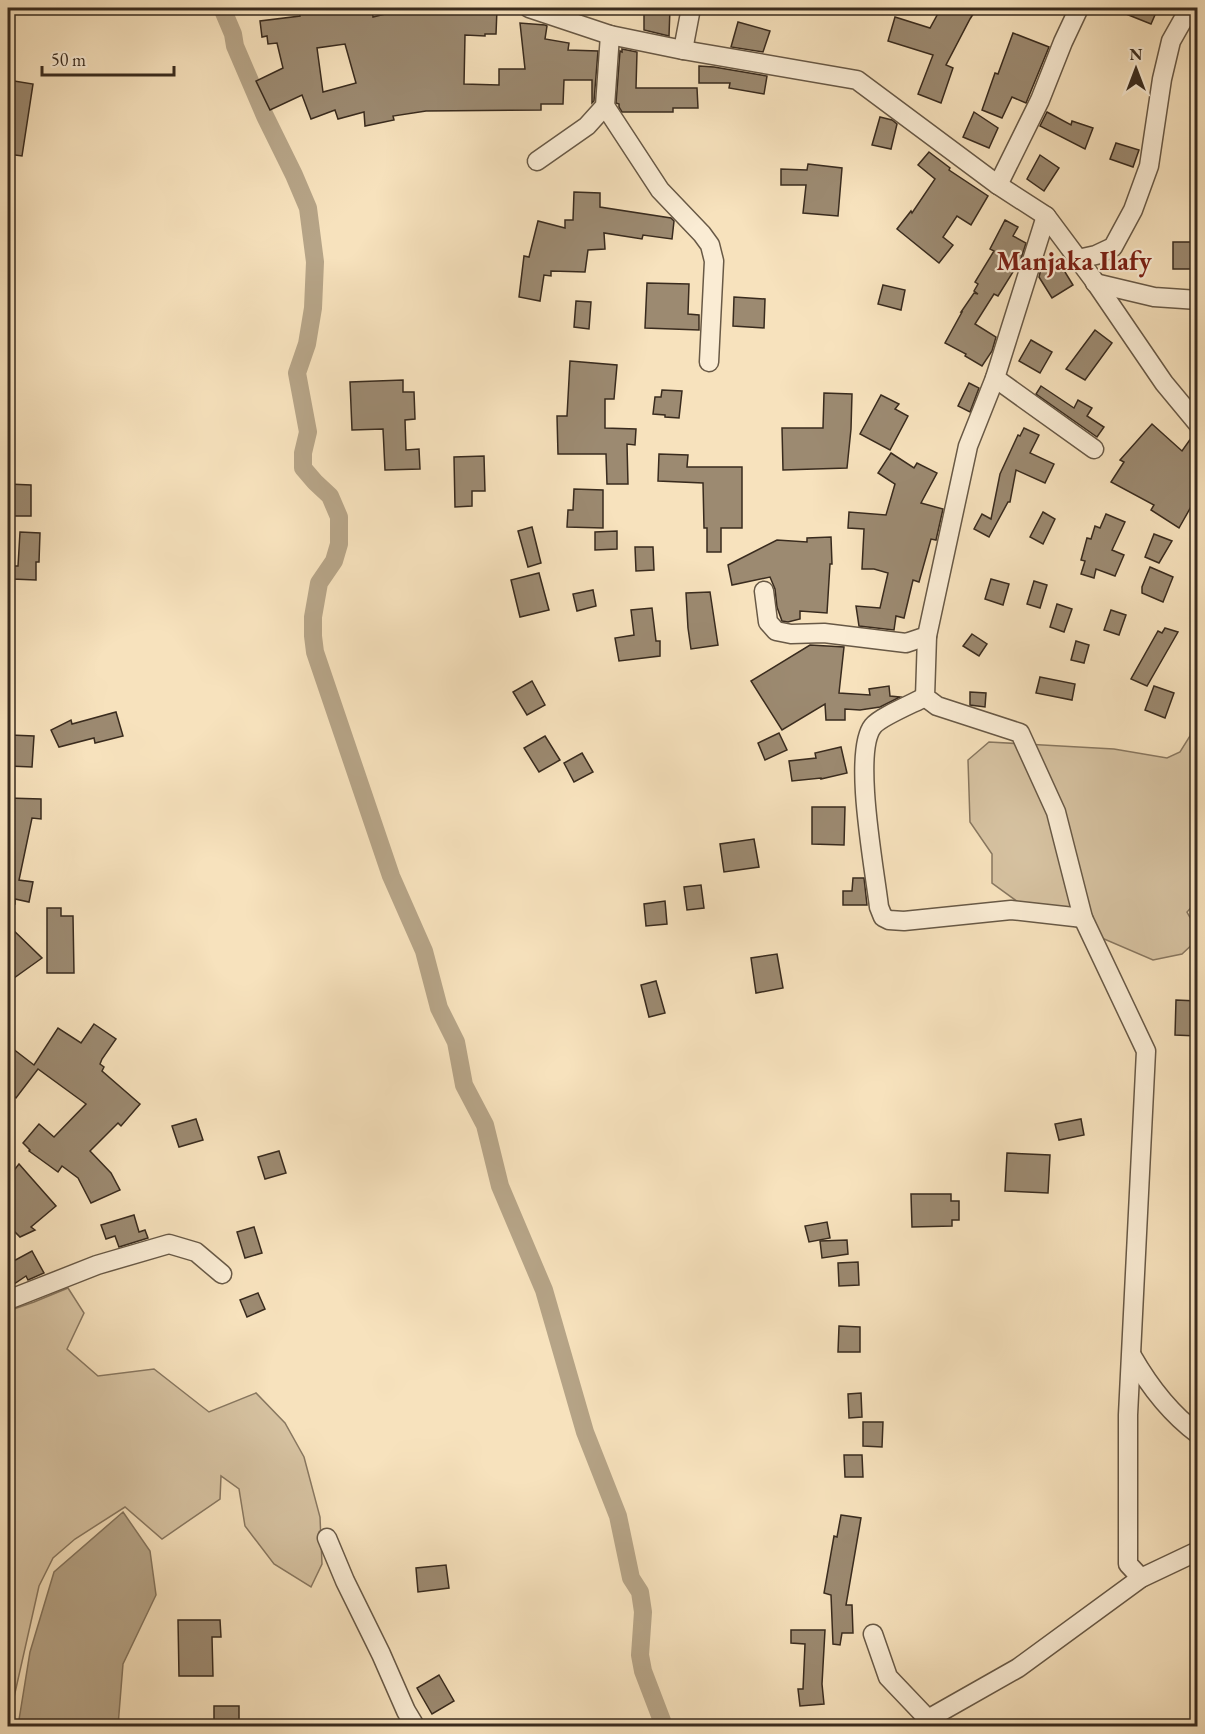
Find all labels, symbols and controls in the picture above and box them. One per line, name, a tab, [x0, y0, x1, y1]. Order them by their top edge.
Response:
scale bar	[42, 39, 174, 77]
north arrow	[1106, 39, 1166, 99]
text: N	[1130, 44, 1143, 65]
text: 50 m	[51, 48, 86, 71]
district label: Manjaka Ilafy	[996, 243, 1153, 278]

